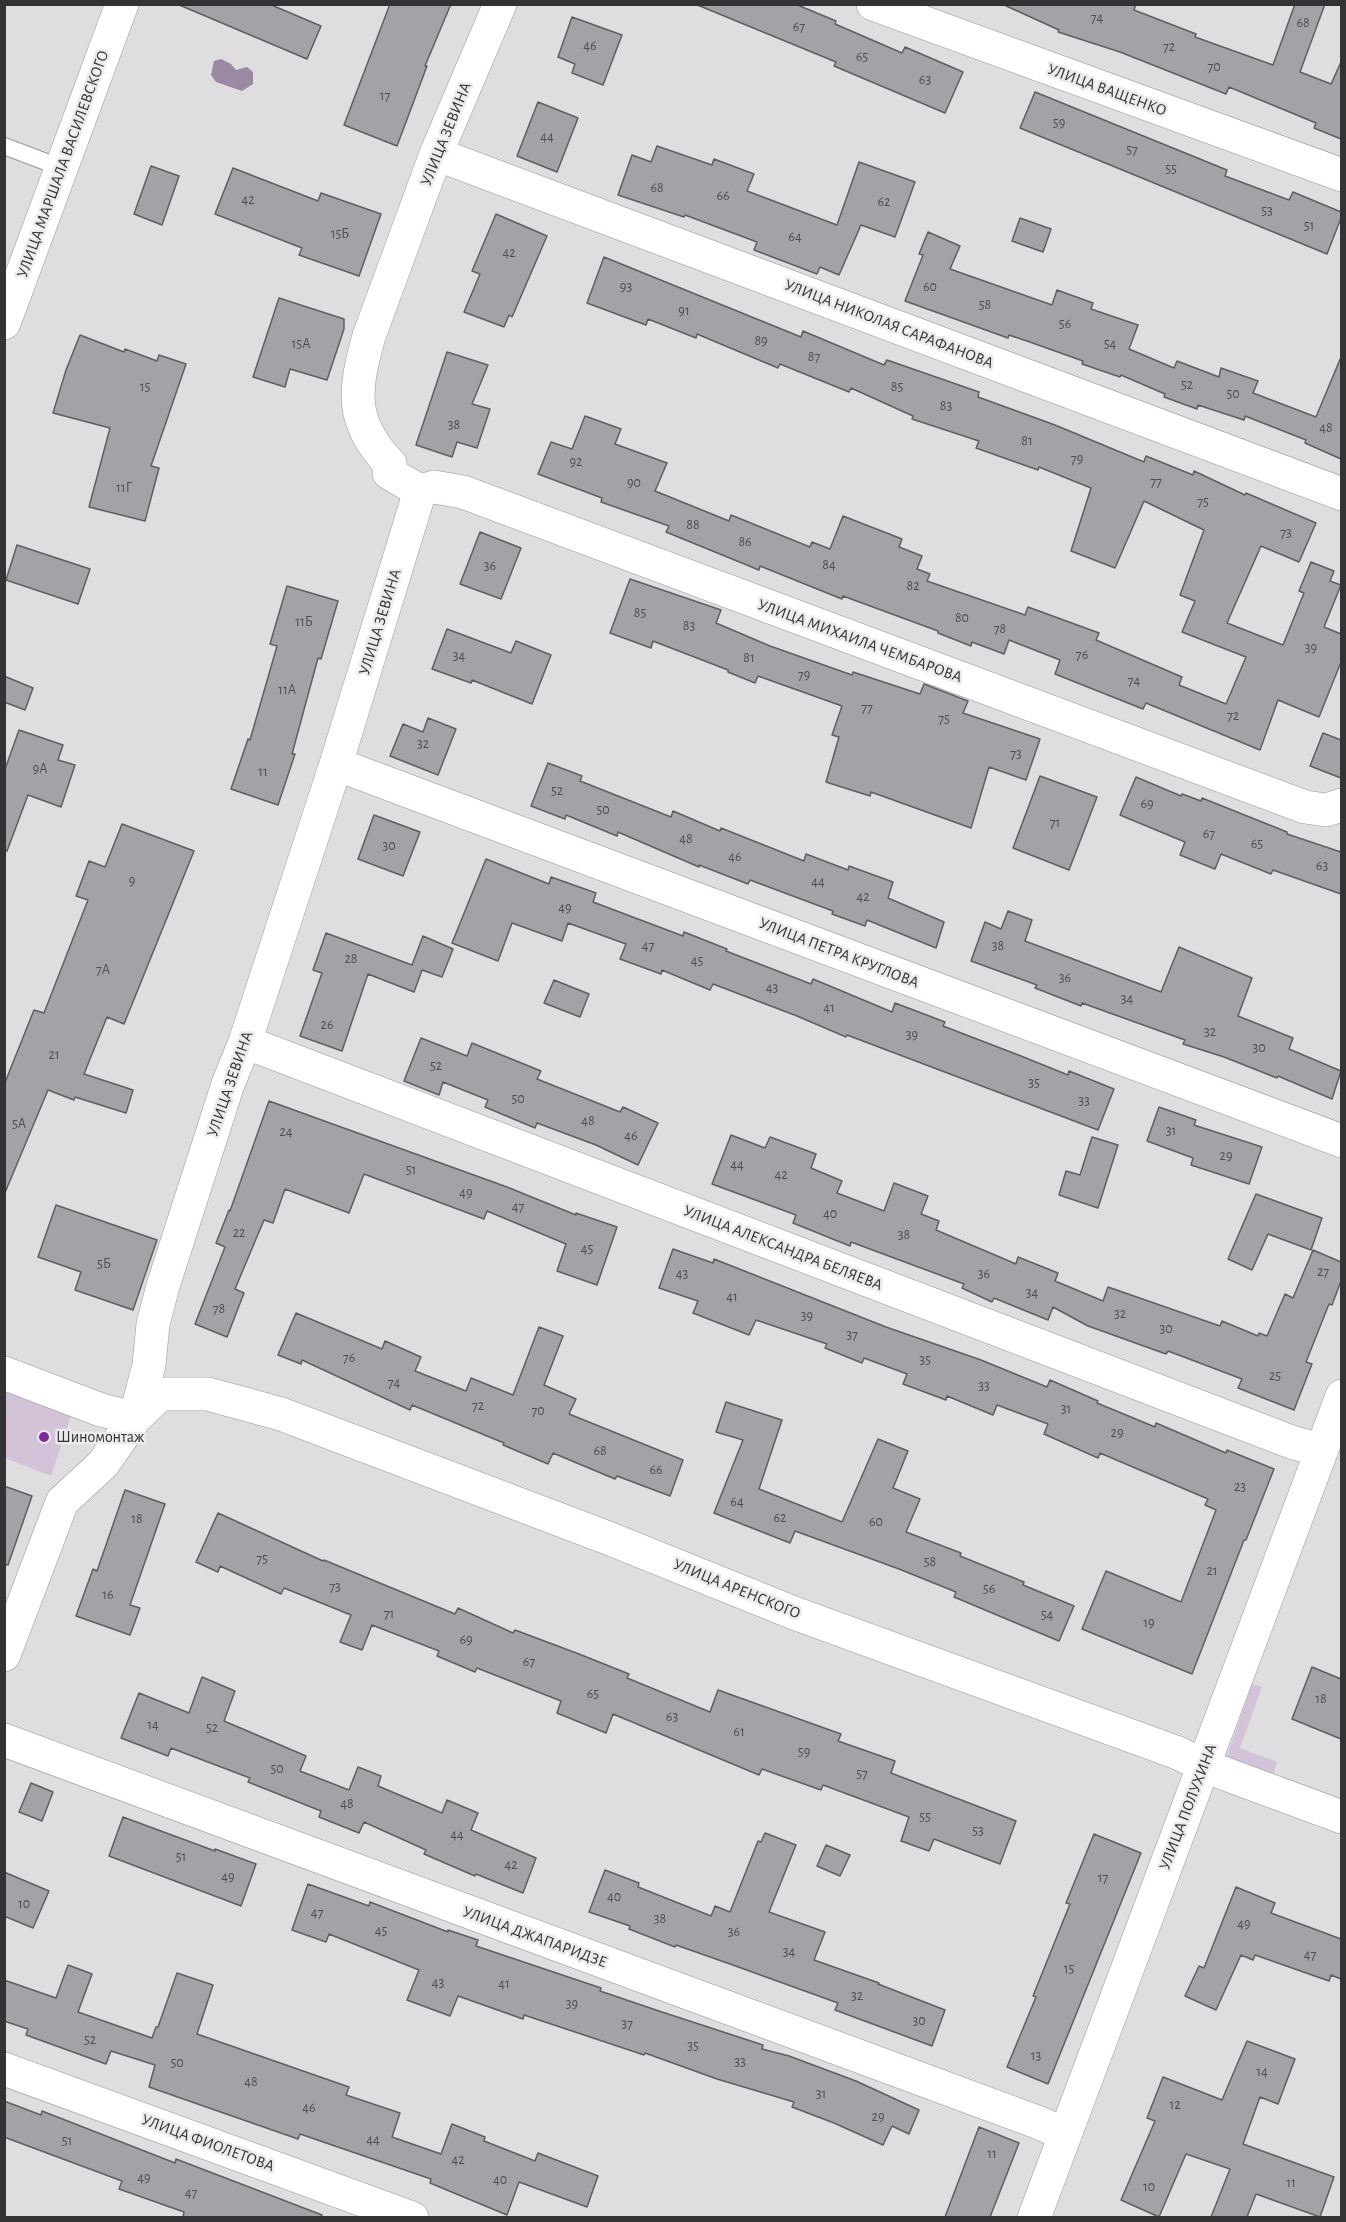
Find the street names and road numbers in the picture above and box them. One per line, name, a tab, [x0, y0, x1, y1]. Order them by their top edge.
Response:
street label: УЛИЦА МАРШАЛА ВАСИЛЕВСКОГО	[13, 48, 113, 280]
street label: УЛИЦА ВАЩЕНКО	[1045, 60, 1169, 120]
street label: УЛИЦА ЗЕВИНА	[416, 79, 476, 189]
street label: УЛИЦА НИКОЛАЯ САРАФАНОВА	[782, 275, 996, 373]
street label: УЛИЦА ЗЕВИНА	[355, 566, 405, 678]
street label: УЛИЦА МИХАИЛА ЧЕМБАРОВА	[755, 595, 965, 687]
street label: УЛИЦА ПЕТРА КРУГЛОВА	[756, 914, 922, 992]
street label: УЛИЦА ЗЕВИНА	[203, 1029, 257, 1139]
street label: УЛИЦА АЛЕКСАНДРА БЕЛЯЕВА	[681, 1201, 885, 1295]
street label: УЛИЦА АРЕНСКОГО	[670, 1555, 804, 1623]
street label: УЛИЦА ПОЛУХИНА	[1155, 1741, 1221, 1873]
street label: УЛИЦА ДЖАПАРИДЗЕ	[460, 1902, 610, 1972]
street label: УЛИЦА ФИОЛЕТОВА	[139, 2110, 277, 2176]

